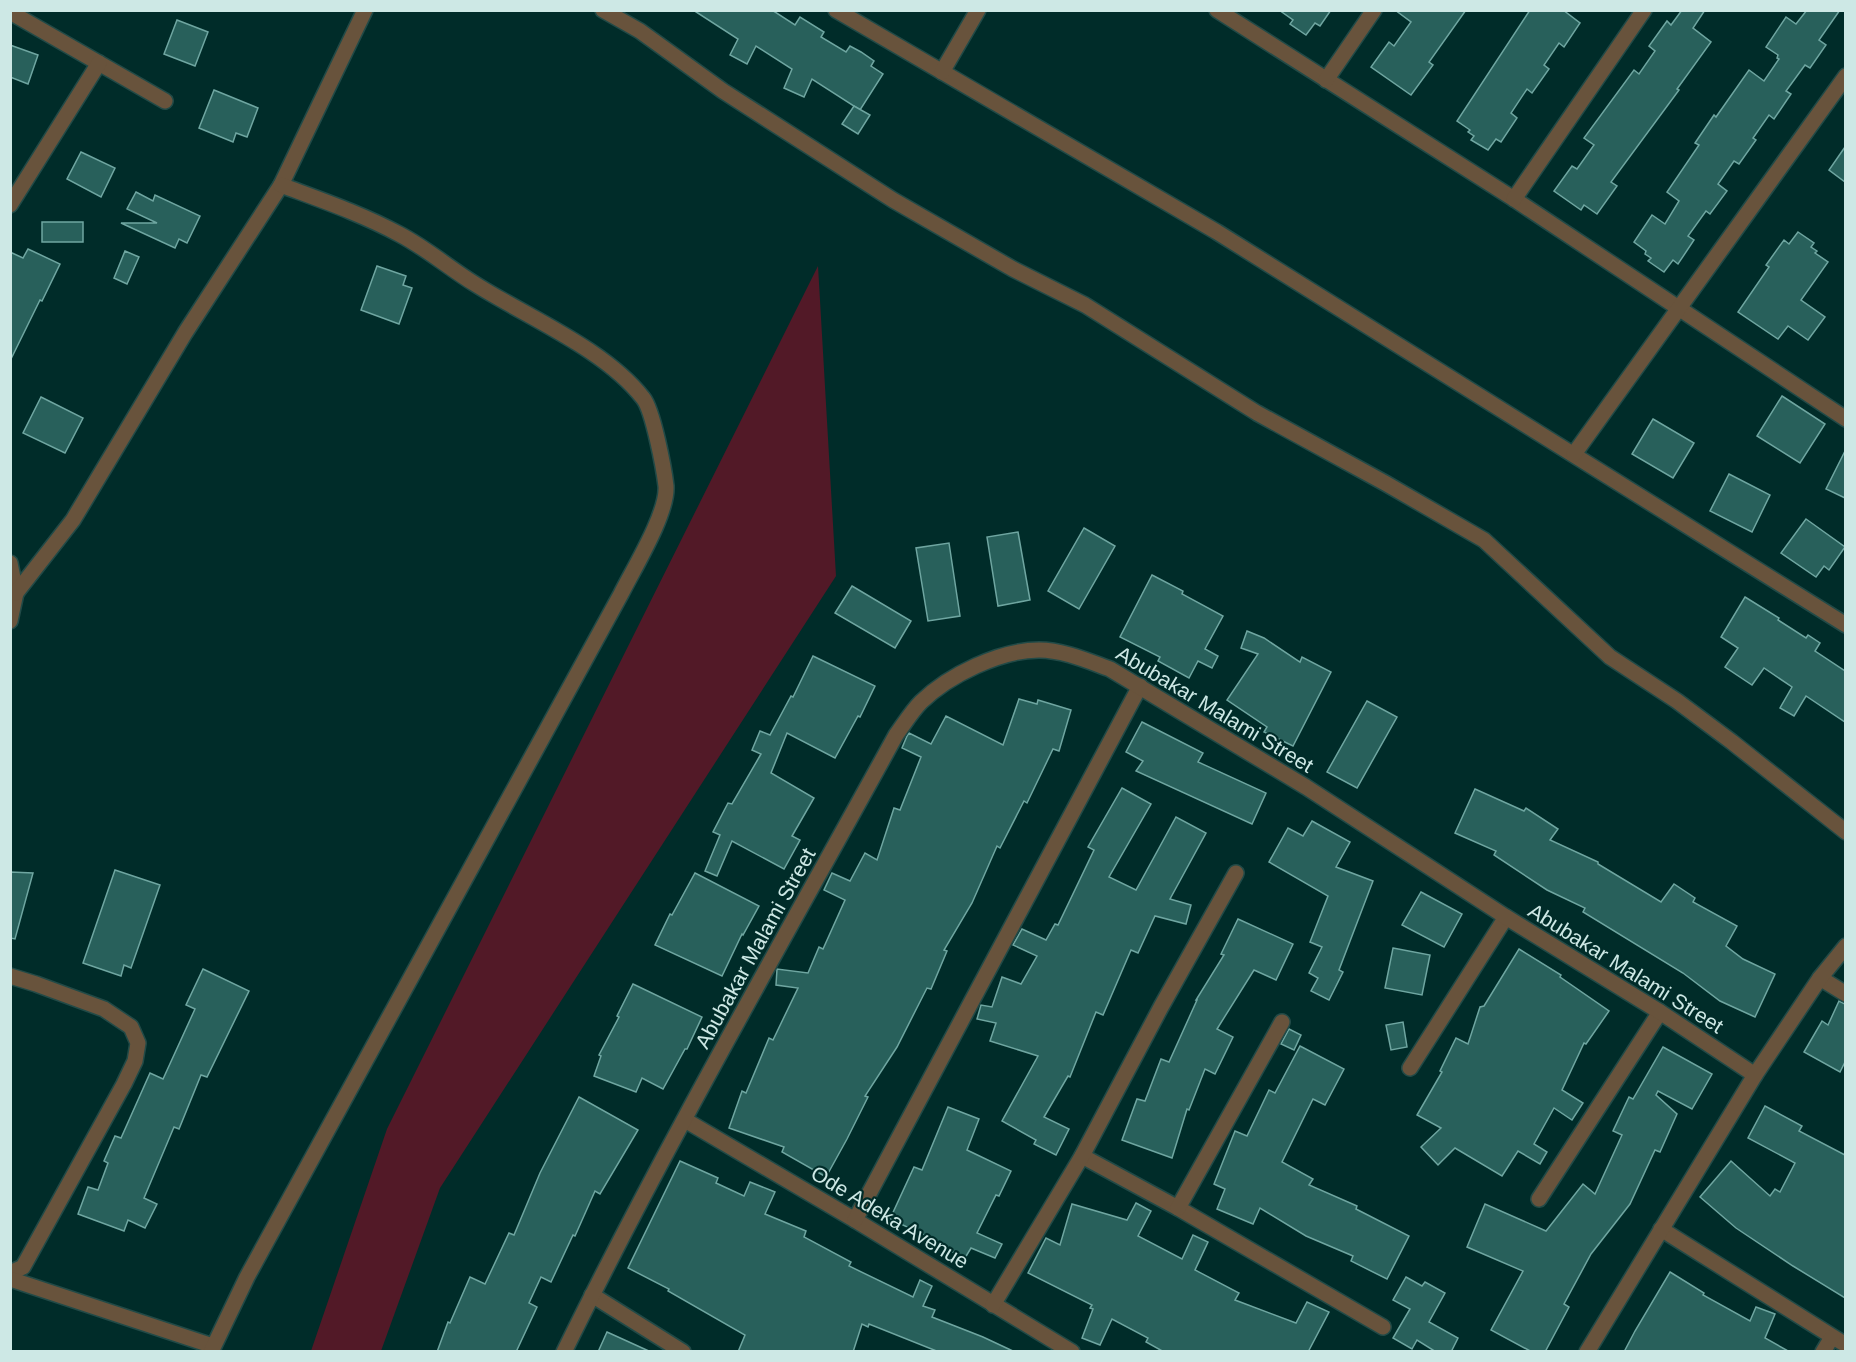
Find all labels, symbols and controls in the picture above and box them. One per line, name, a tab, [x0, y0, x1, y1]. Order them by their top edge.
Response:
street label: Abubakar Malami Street	[1113, 641, 1318, 777]
street label: Abubakar Malami Street	[690, 844, 820, 1052]
street label: Abubakar Malami Street	[1524, 899, 1728, 1038]
street label: Ode Adeka Avenue	[807, 1161, 973, 1273]

